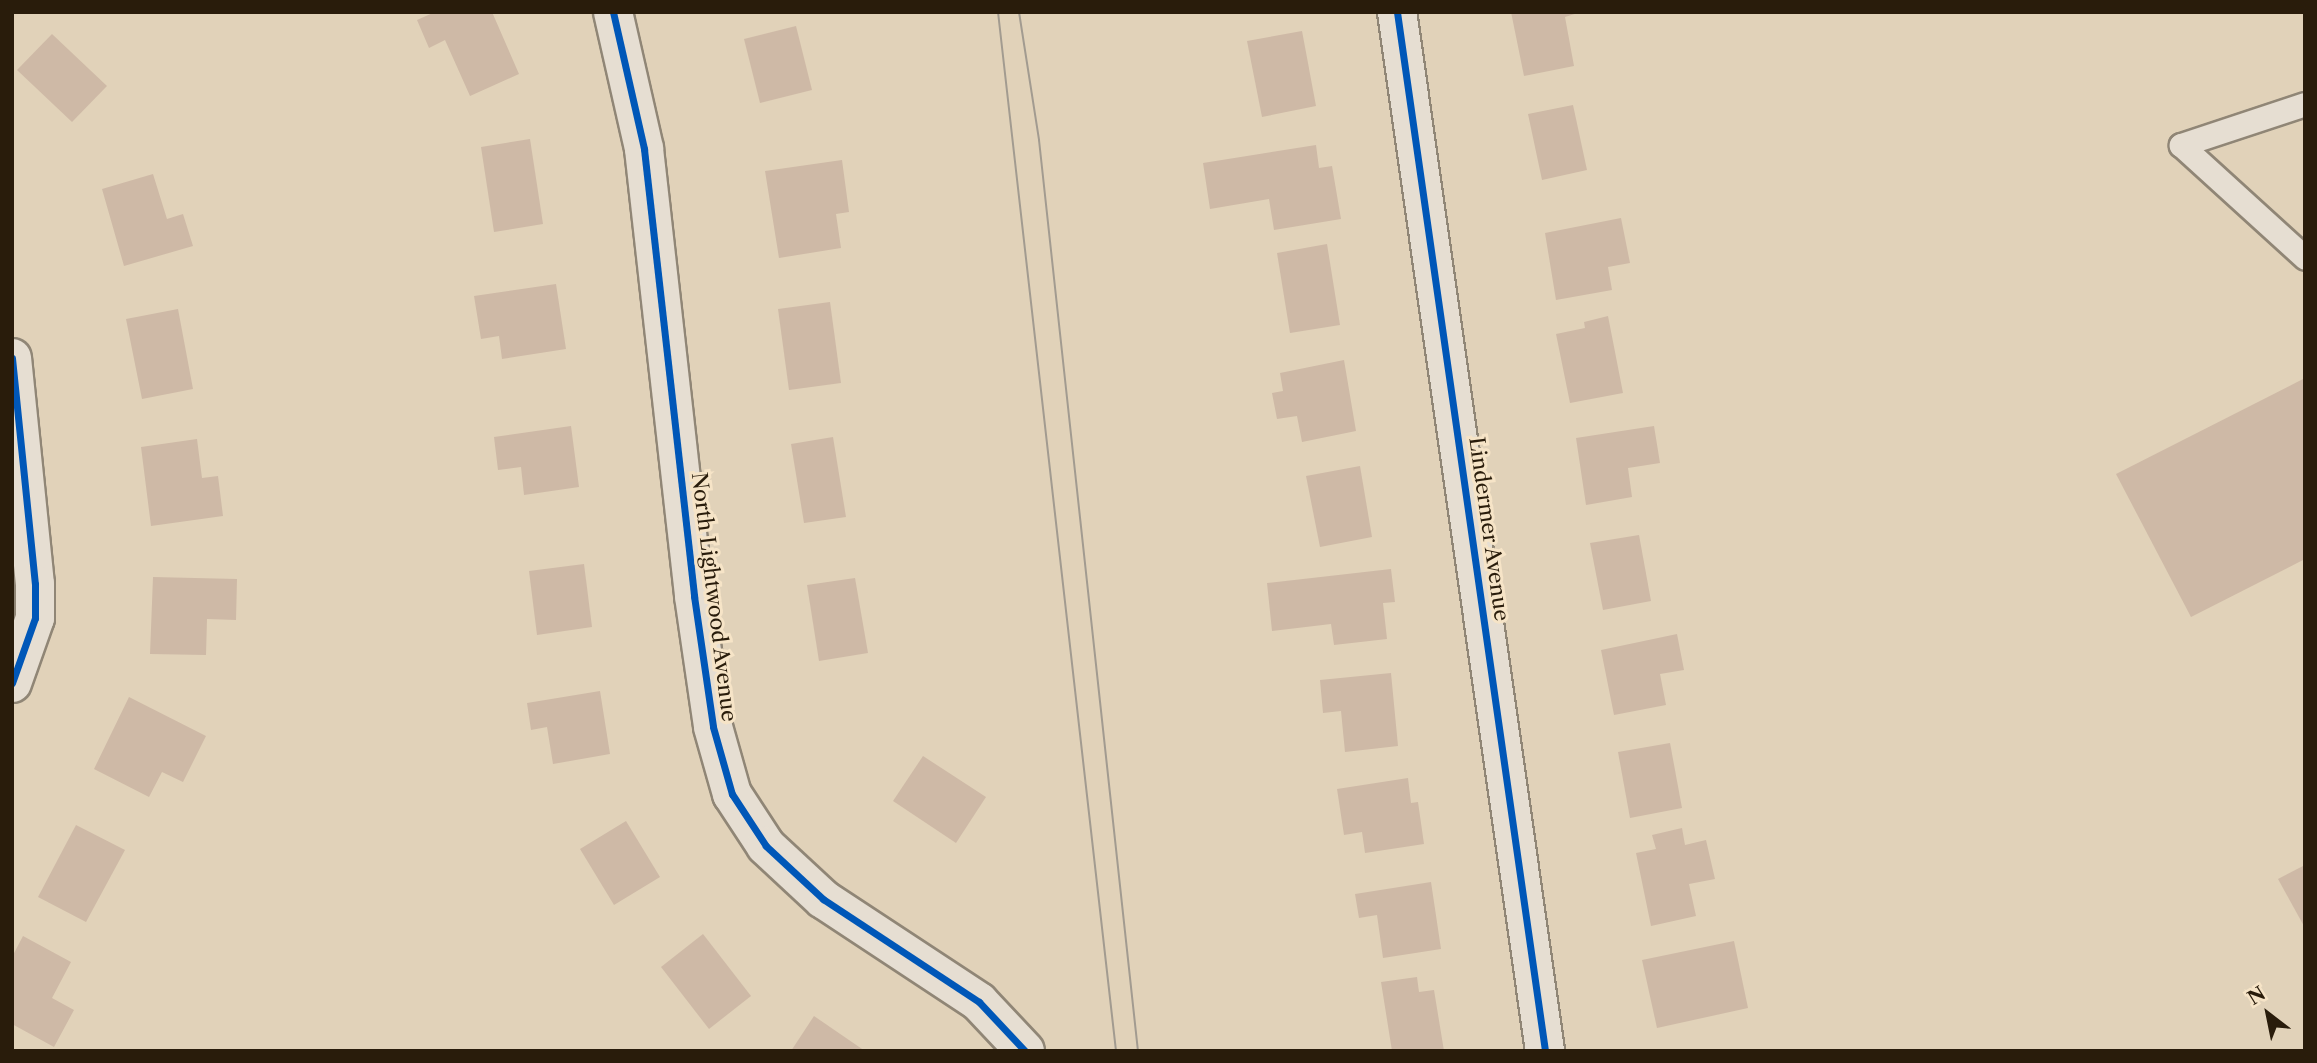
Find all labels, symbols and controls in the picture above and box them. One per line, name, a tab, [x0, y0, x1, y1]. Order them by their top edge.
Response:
street label: Lindermer Avenue	[1464, 435, 1514, 623]
street label: North Lightwood Avenue	[686, 470, 742, 724]
north arrow	[2233, 979, 2303, 1049]
text: N	[2244, 982, 2270, 1010]

